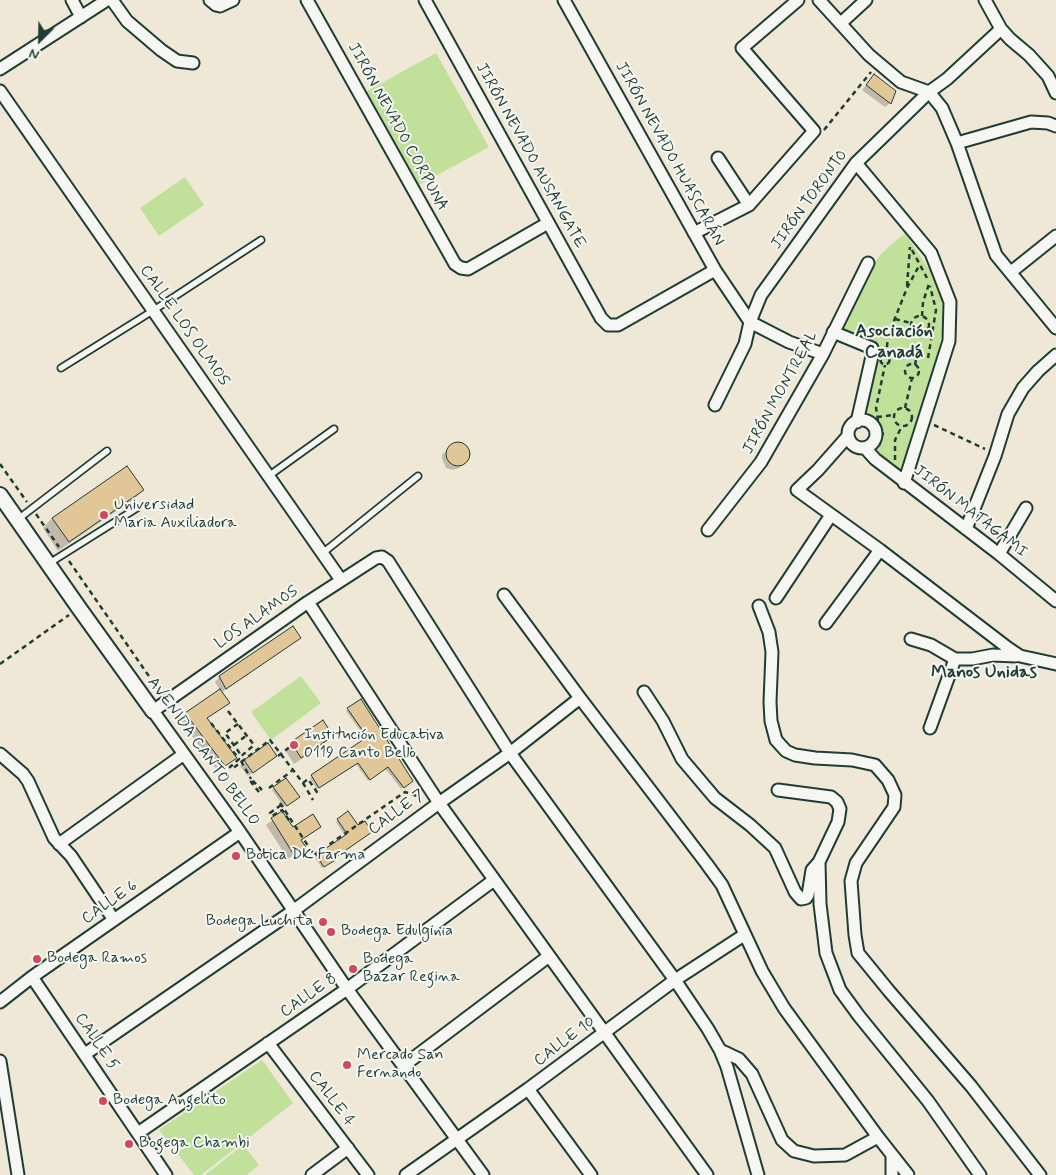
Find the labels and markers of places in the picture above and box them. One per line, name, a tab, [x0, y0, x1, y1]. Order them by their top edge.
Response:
place label: Universidad Maria Auxiliadora	[114, 496, 237, 534]
marker: Universidad Maria Auxiliadora	[98, 509, 110, 521]
place label: Institución Educativa 0119 Canto Bello	[304, 726, 444, 764]
marker: Institución Educativa 0119 Canto Bello	[288, 739, 300, 751]
place label: Botica DK Farma	[246, 846, 365, 866]
marker: Botica DK Farma	[230, 850, 242, 862]
place label: Bodega Luchita	[206, 912, 313, 932]
marker: Bodega Luchita	[317, 916, 329, 928]
place label: Bodega Edulginia	[341, 922, 453, 942]
marker: Bodega Edulginia	[325, 926, 337, 938]
place label: Bodega Ramos	[47, 949, 147, 969]
place label: Bodega Bazar Regina	[363, 950, 460, 988]
marker: Bodega Ramos	[31, 953, 43, 965]
marker: Bodega Bazar Regina	[347, 963, 359, 975]
place label: Mercado San Fernando	[357, 1046, 444, 1084]
marker: Mercado San Fernando	[341, 1059, 353, 1071]
place label: Bodega Angelito	[113, 1091, 226, 1111]
marker: Bodega Angelito	[97, 1095, 109, 1107]
place label: Bogega Chambi	[139, 1134, 250, 1154]
marker: Bogega Chambi	[123, 1138, 135, 1150]

